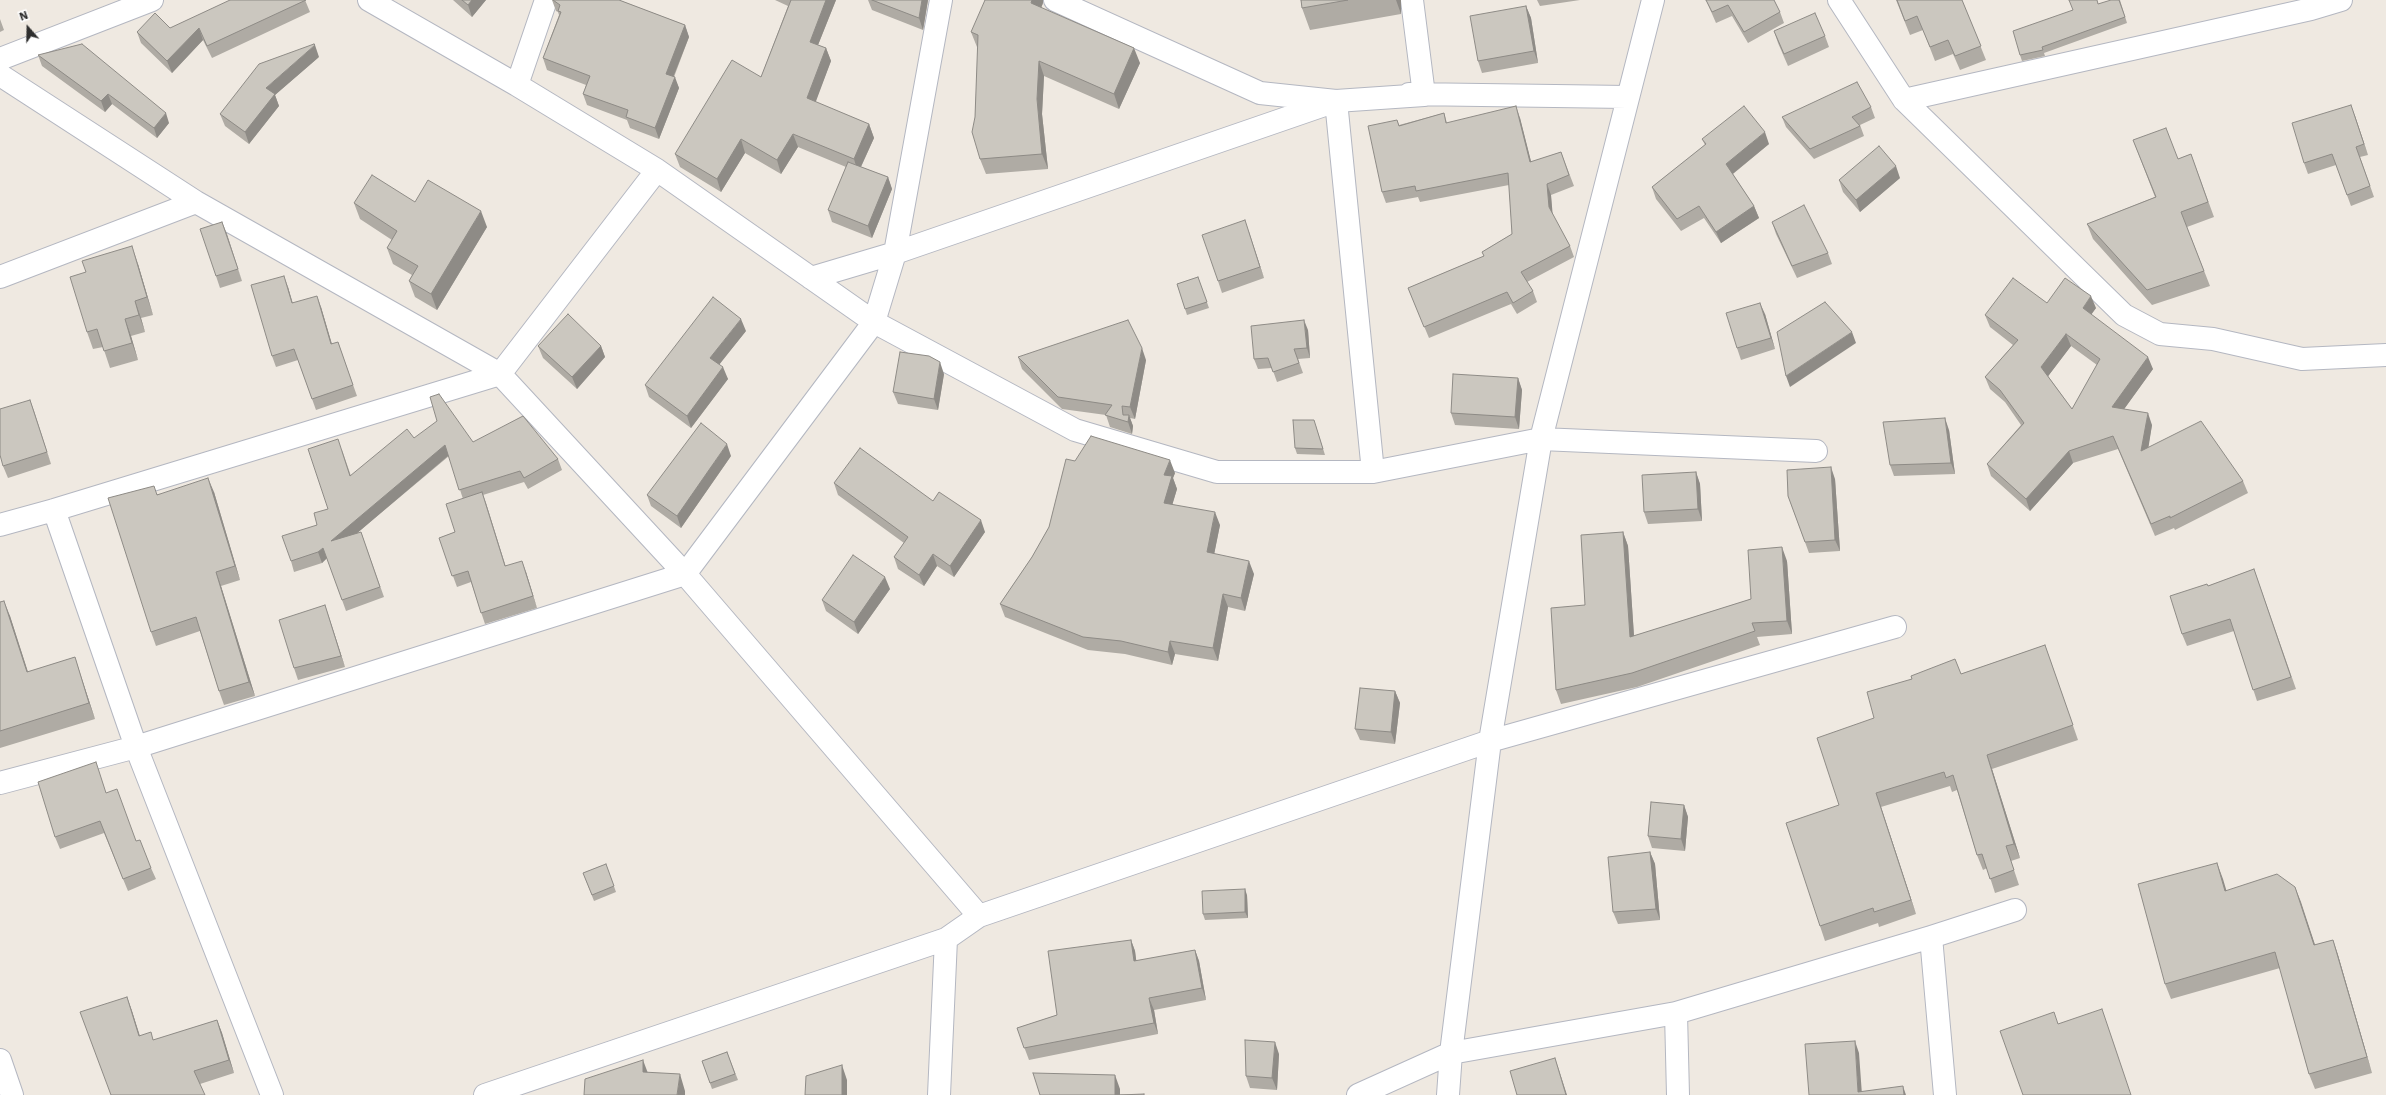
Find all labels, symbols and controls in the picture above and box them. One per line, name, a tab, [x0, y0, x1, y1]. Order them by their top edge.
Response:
north arrow	[8, 8, 48, 48]
text: N	[18, 9, 30, 24]

